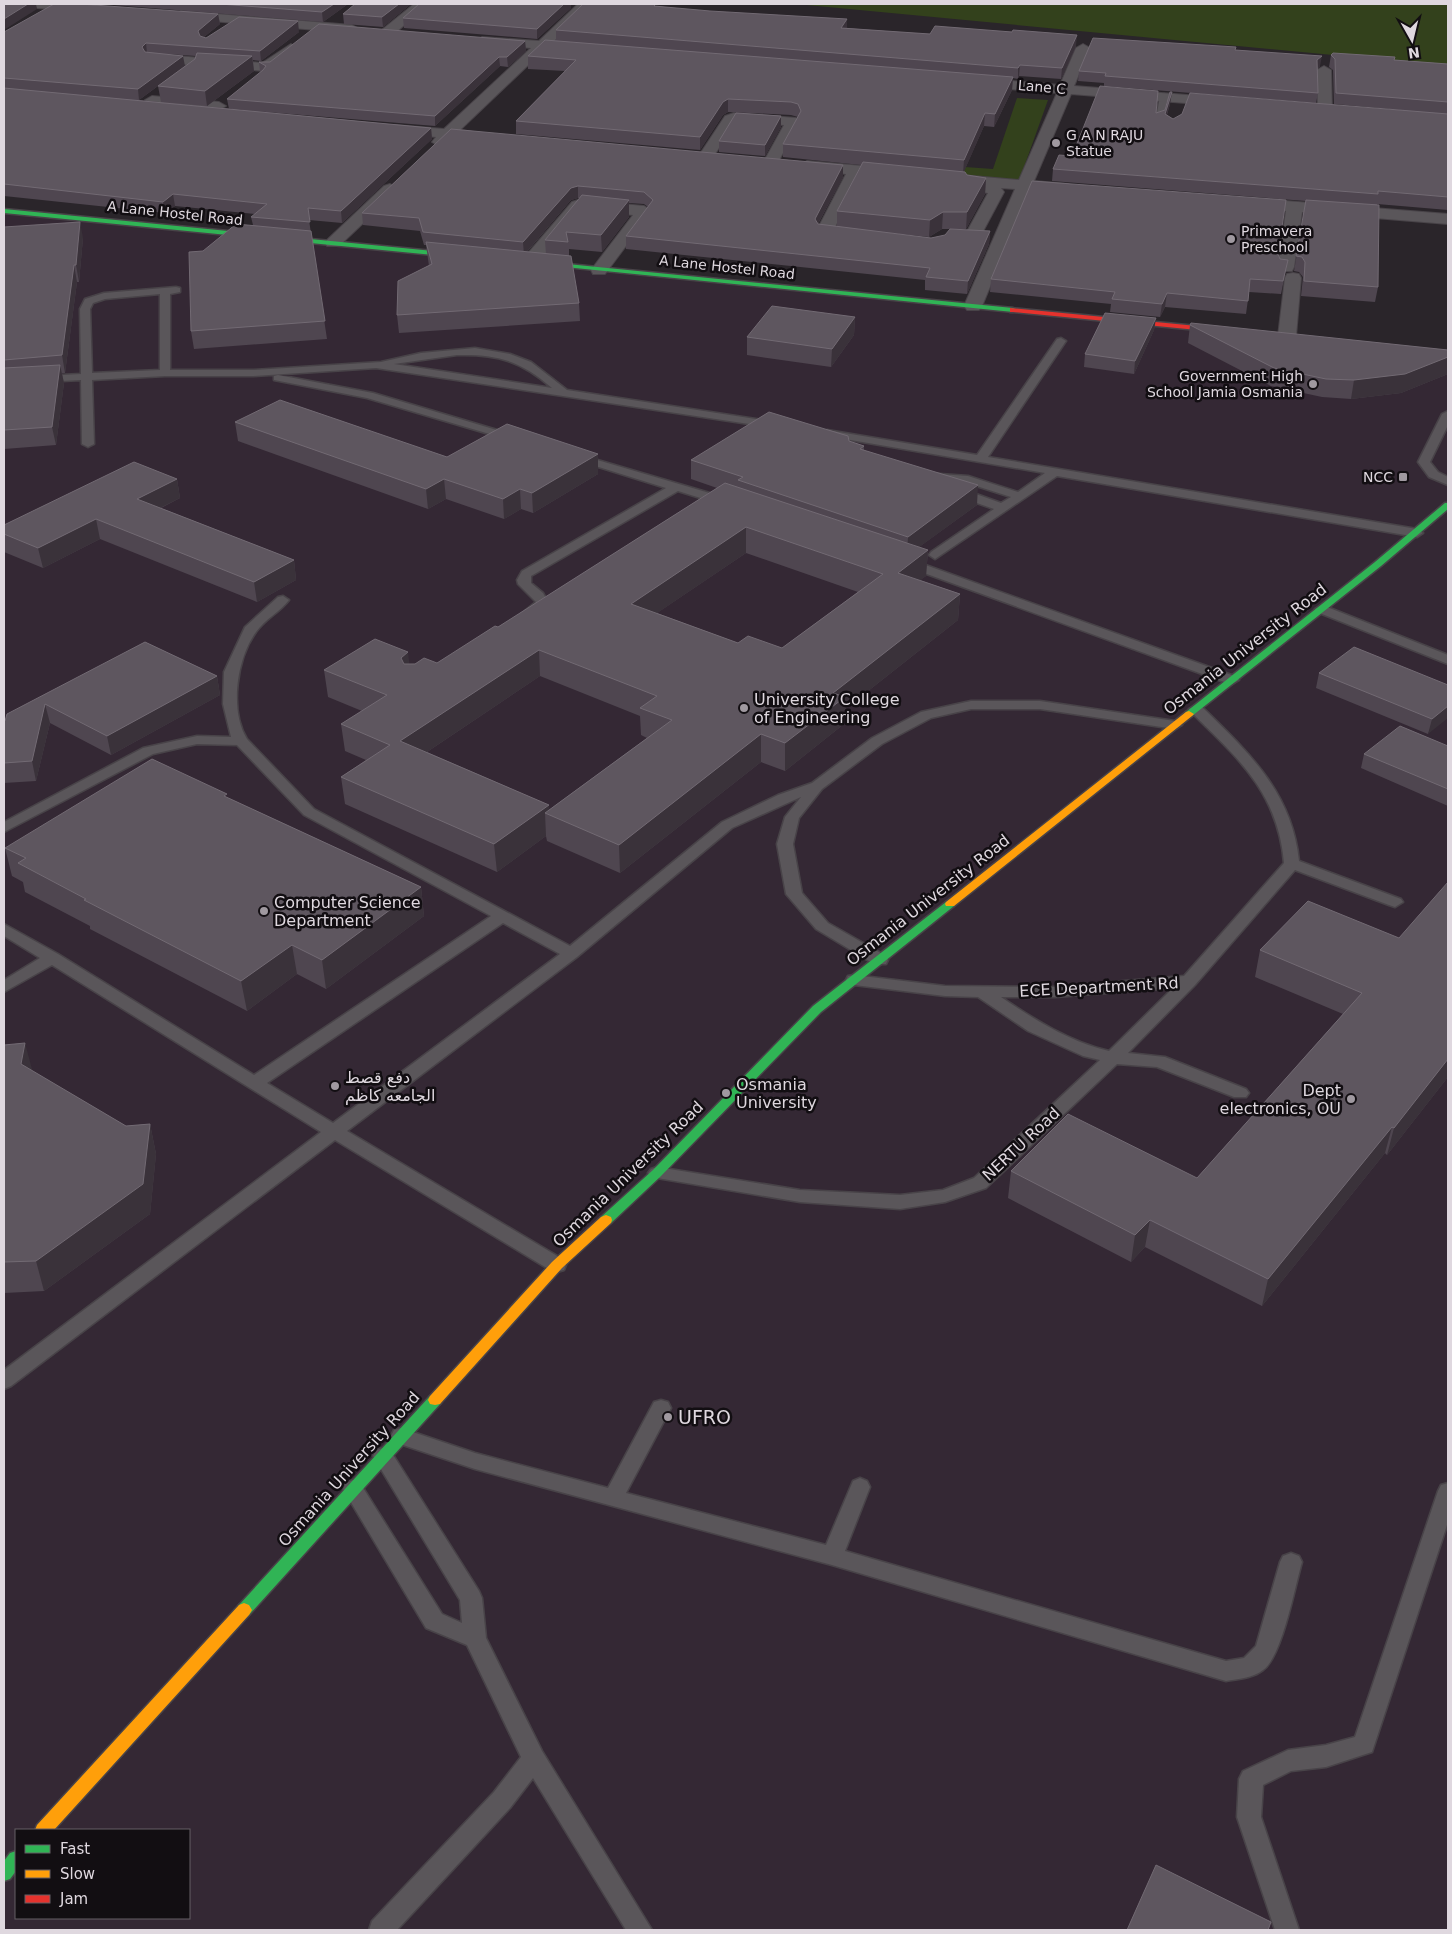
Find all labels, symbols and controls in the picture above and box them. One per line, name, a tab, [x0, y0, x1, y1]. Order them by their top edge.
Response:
north arrow	[1387, 15, 1437, 65]
text: N	[1407, 44, 1421, 62]
street label: Lane C	[1017, 77, 1067, 97]
place label: G A N RAJU Statue	[1066, 127, 1143, 159]
marker: G A N RAJU Statue	[1050, 137, 1062, 149]
street label: A Lane Hostel Road	[106, 198, 244, 228]
place label: Primavera Preschool	[1241, 223, 1312, 255]
marker: Primavera Preschool	[1225, 233, 1237, 245]
street label: A Lane Hostel Road	[658, 252, 796, 282]
place label: Government High School Jamia Osmania	[1147, 368, 1303, 400]
marker: Government High School Jamia Osmania	[1307, 378, 1319, 390]
place label: NCC	[1363, 469, 1393, 485]
marker: NCC	[1397, 471, 1409, 483]
street label: Osmania University Road	[1160, 579, 1330, 719]
place label: University College of Engineering	[754, 690, 900, 727]
marker: University College of Engineering	[738, 702, 750, 714]
street label: Osmania University Road	[843, 830, 1013, 970]
place label: Computer Science Department	[274, 893, 421, 930]
marker: Computer Science Department	[258, 905, 270, 917]
street label: ECE Department Rd	[1019, 973, 1179, 1001]
place label: دفع قصط الجامعه كاظم	[345, 1068, 435, 1105]
place label: Osmania University	[736, 1075, 817, 1112]
marker: دفع قصط الجامعه كاظم	[329, 1080, 341, 1092]
place label: Dept electronics, OU	[1220, 1081, 1341, 1118]
marker: Osmania University	[720, 1087, 732, 1099]
marker: Dept electronics, OU	[1345, 1093, 1357, 1105]
street label: Osmania University Road	[549, 1097, 707, 1251]
street label: NERTU Road	[978, 1103, 1064, 1185]
street label: Osmania University Road	[274, 1388, 424, 1550]
place label: UFRO	[678, 1406, 731, 1428]
marker: UFRO	[662, 1411, 674, 1423]
legend	[15, 1829, 190, 1919]
text: Fast	[60, 1840, 90, 1858]
text: Slow	[60, 1865, 95, 1883]
text: Jam	[59, 1890, 88, 1908]

